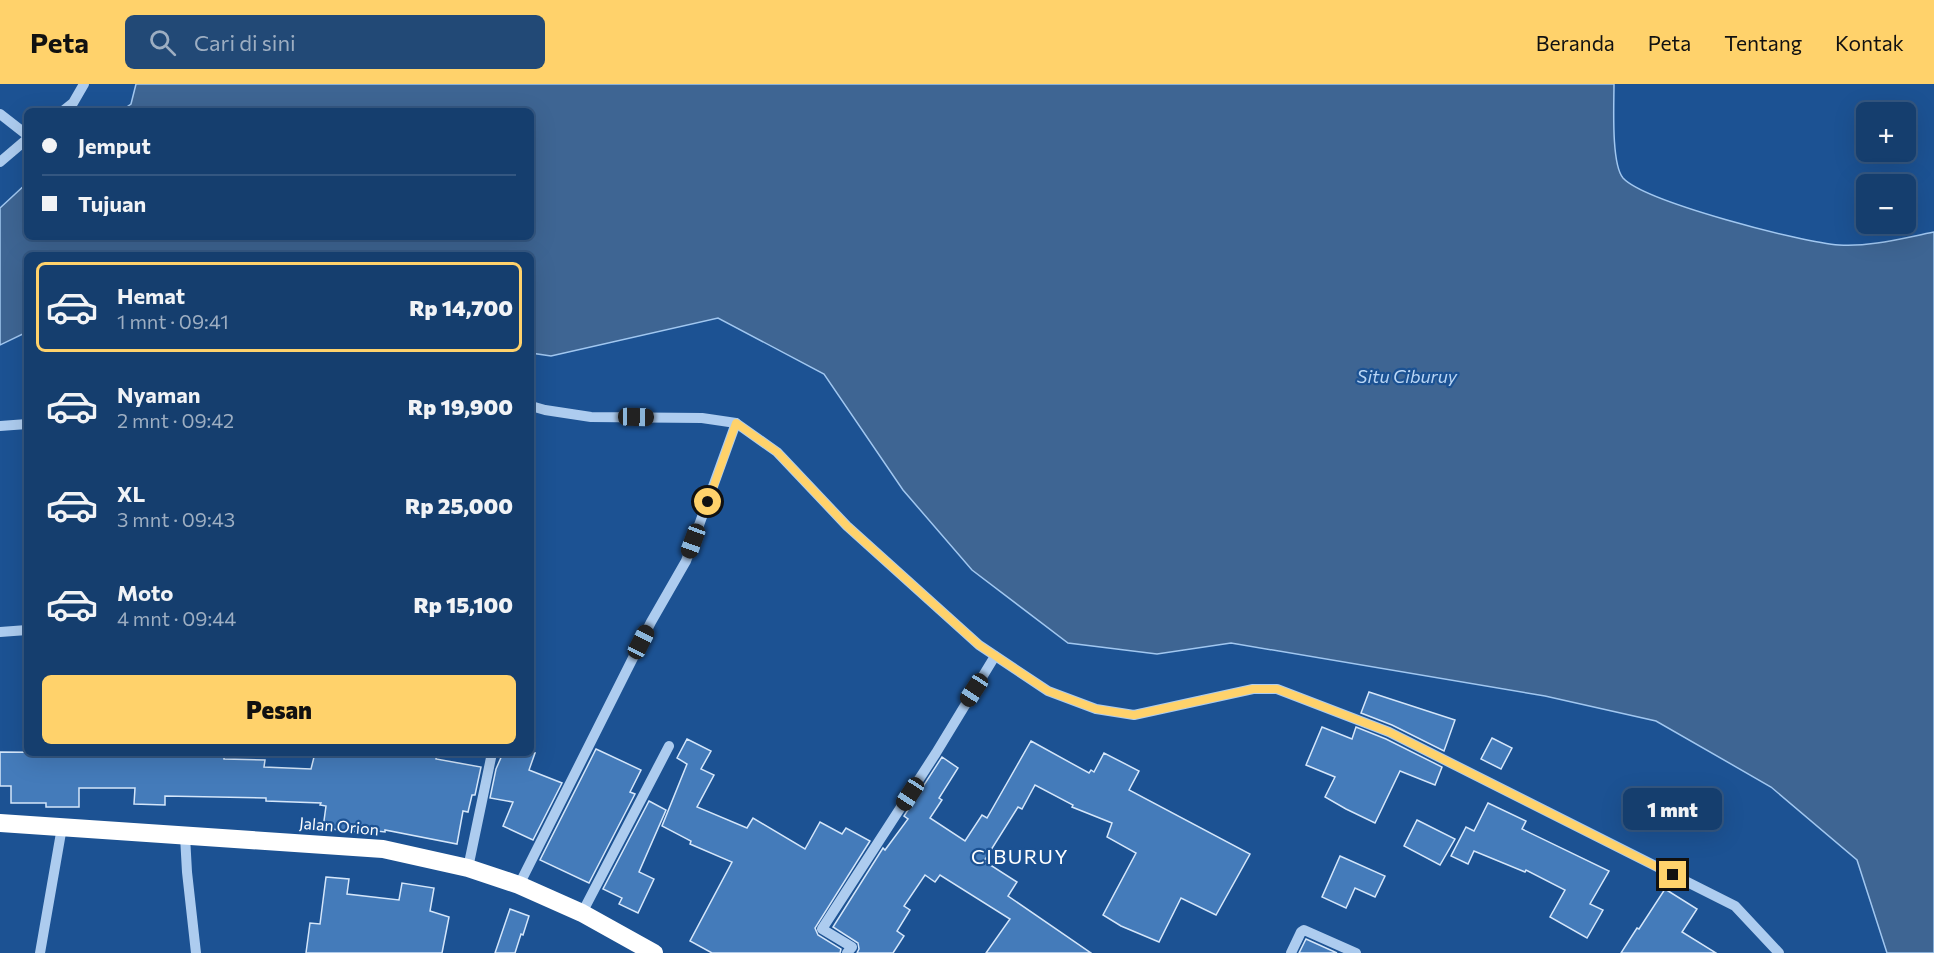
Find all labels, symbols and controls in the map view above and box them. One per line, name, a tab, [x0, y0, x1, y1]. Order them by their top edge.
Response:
search box	[125, 15, 545, 69]
text: Peta	[30, 25, 89, 59]
icon: search	[146, 26, 179, 59]
text: Cari di sini	[194, 29, 296, 56]
text: Beranda	[1536, 30, 1615, 55]
text: Peta	[1648, 30, 1691, 55]
text: Tentang	[1724, 30, 1802, 55]
text: Kontak	[1835, 30, 1904, 55]
map controls	[1856, 102, 1916, 234]
button: +	[1856, 102, 1916, 162]
text: Jemput	[78, 132, 151, 159]
button: −	[1856, 174, 1916, 234]
text: Tujuan	[78, 190, 146, 217]
icon: car	[45, 280, 99, 334]
text: Hemat	[117, 282, 185, 309]
text: Rp 14,700	[409, 294, 513, 321]
text: 1 mnt · 09:41	[117, 309, 229, 333]
water label: Situ Ciburuy	[1357, 365, 1458, 387]
icon: car	[45, 379, 99, 433]
text: Nyaman	[117, 381, 200, 408]
text: Rp 19,900	[408, 393, 513, 420]
text: 2 mnt · 09:42	[117, 408, 234, 432]
car	[618, 408, 654, 426]
icon: car	[45, 478, 99, 532]
text: XL	[117, 480, 145, 507]
route start	[694, 488, 721, 515]
text: Rp 25,000	[405, 492, 513, 519]
text: 3 mnt · 09:43	[117, 507, 235, 531]
car	[678, 521, 708, 561]
icon: car	[45, 577, 99, 631]
text: Moto	[117, 579, 173, 606]
text: Rp 15,100	[413, 591, 513, 618]
text: 4 mnt · 09:44	[117, 606, 236, 630]
car	[625, 622, 657, 662]
car	[957, 670, 991, 710]
button: Pesan	[42, 675, 516, 744]
car	[893, 774, 927, 814]
callout: 1 mnt	[1624, 788, 1722, 830]
text: 1 mnt	[1647, 797, 1698, 821]
street label: Jalan Orion	[298, 813, 380, 838]
district label: CIBURUY	[971, 844, 1069, 868]
route end	[1659, 861, 1686, 888]

